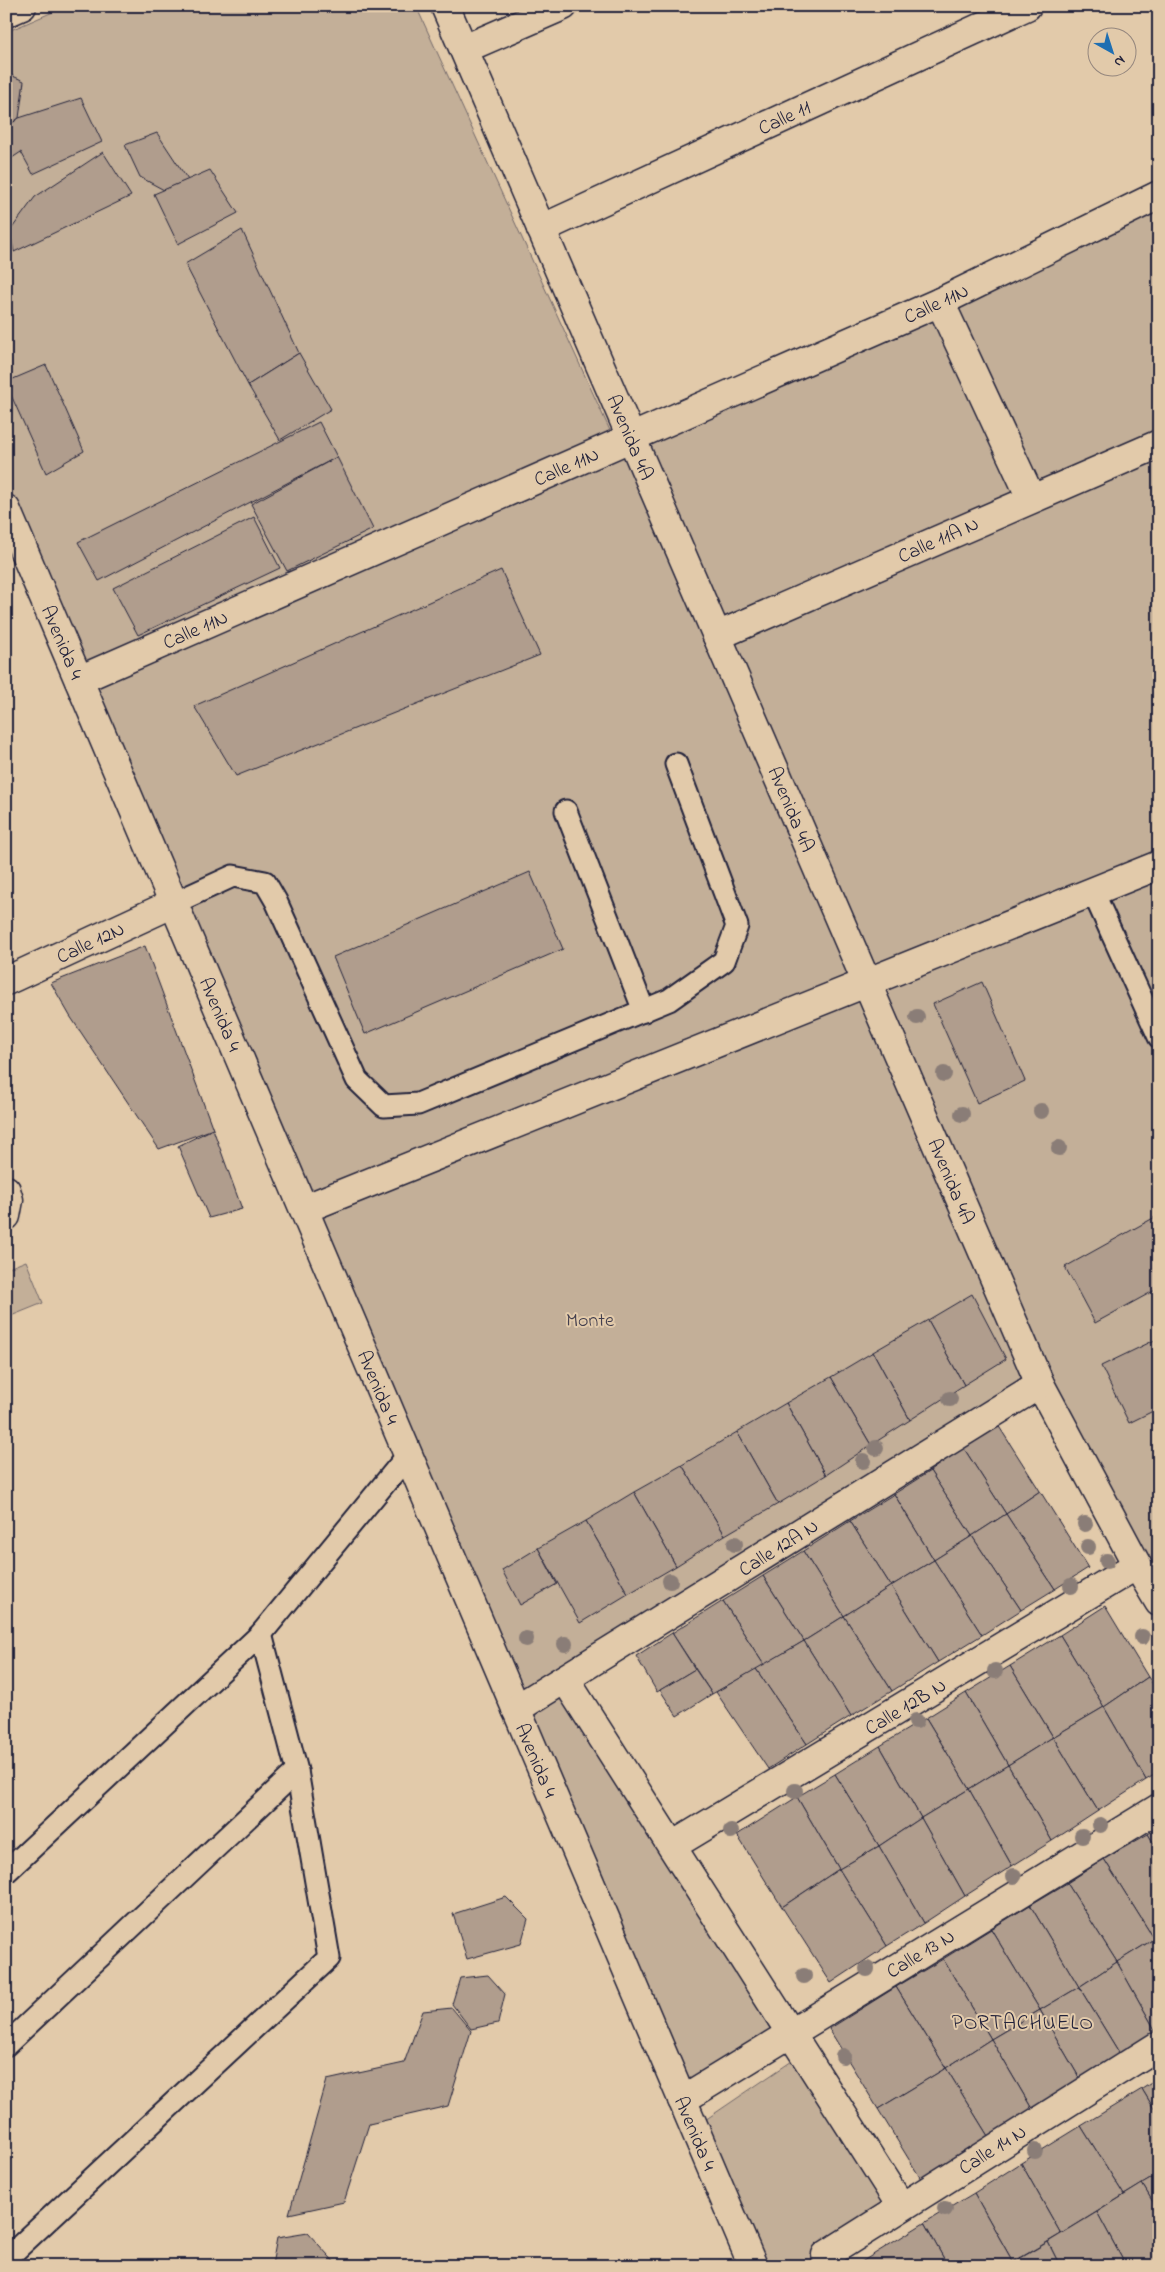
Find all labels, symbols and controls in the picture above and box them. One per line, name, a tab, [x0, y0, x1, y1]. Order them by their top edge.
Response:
north arrow	[1088, 28, 1138, 78]
text: N	[1109, 50, 1130, 72]
street label: Calle 11	[754, 94, 816, 144]
street label: Calle 11N	[900, 278, 974, 333]
street label: Avenida 4A	[598, 391, 660, 485]
street label: Calle 11N	[530, 441, 604, 495]
street label: Calle 11A N	[894, 511, 984, 572]
street label: Avenida 4	[32, 601, 89, 685]
street label: Calle 11N	[159, 604, 233, 658]
street label: Avenida 4A	[759, 763, 821, 857]
street label: Calle 12N	[52, 916, 130, 973]
street label: Avenida 4	[190, 973, 247, 1057]
street label: Avenida 4A	[919, 1135, 981, 1229]
park label: Monte	[566, 1307, 614, 1336]
street label: Avenida 4	[348, 1346, 405, 1430]
street label: Calle 12A N	[734, 1513, 825, 1585]
street label: Calle 12B N	[860, 1672, 953, 1744]
street label: Avenida 4	[506, 1719, 563, 1803]
street label: Calle 13 N	[881, 1923, 961, 1987]
district label: PORTACHUELO	[952, 2009, 1094, 2039]
street label: Avenida 4	[665, 2092, 722, 2176]
street label: Calle 14 N	[954, 2119, 1033, 2183]

